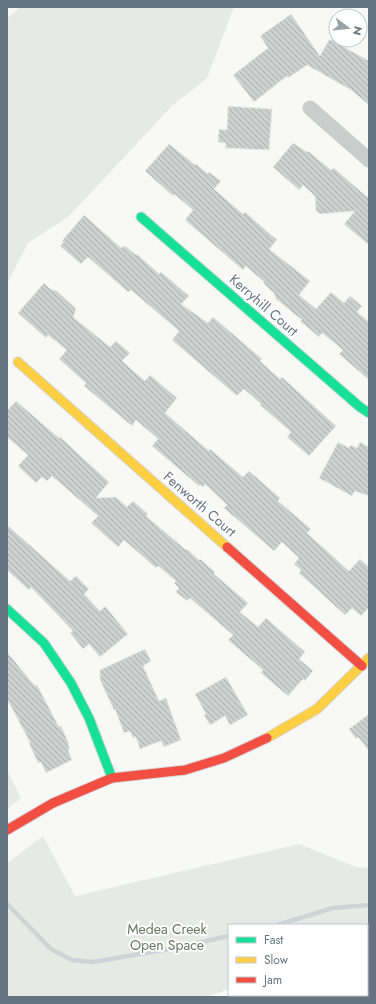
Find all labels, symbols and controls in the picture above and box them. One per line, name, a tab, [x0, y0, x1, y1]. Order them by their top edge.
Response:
north arrow	[328, 8, 368, 48]
text: N	[349, 24, 367, 37]
street label: Kerryhill Court	[225, 269, 303, 341]
street label: Fenworth Court	[159, 467, 241, 542]
park label: Medea Creek Open Space	[127, 919, 208, 955]
legend	[228, 924, 368, 996]
text: Fast	[264, 931, 283, 949]
text: Slow	[264, 951, 289, 969]
text: Jam	[262, 971, 282, 989]

